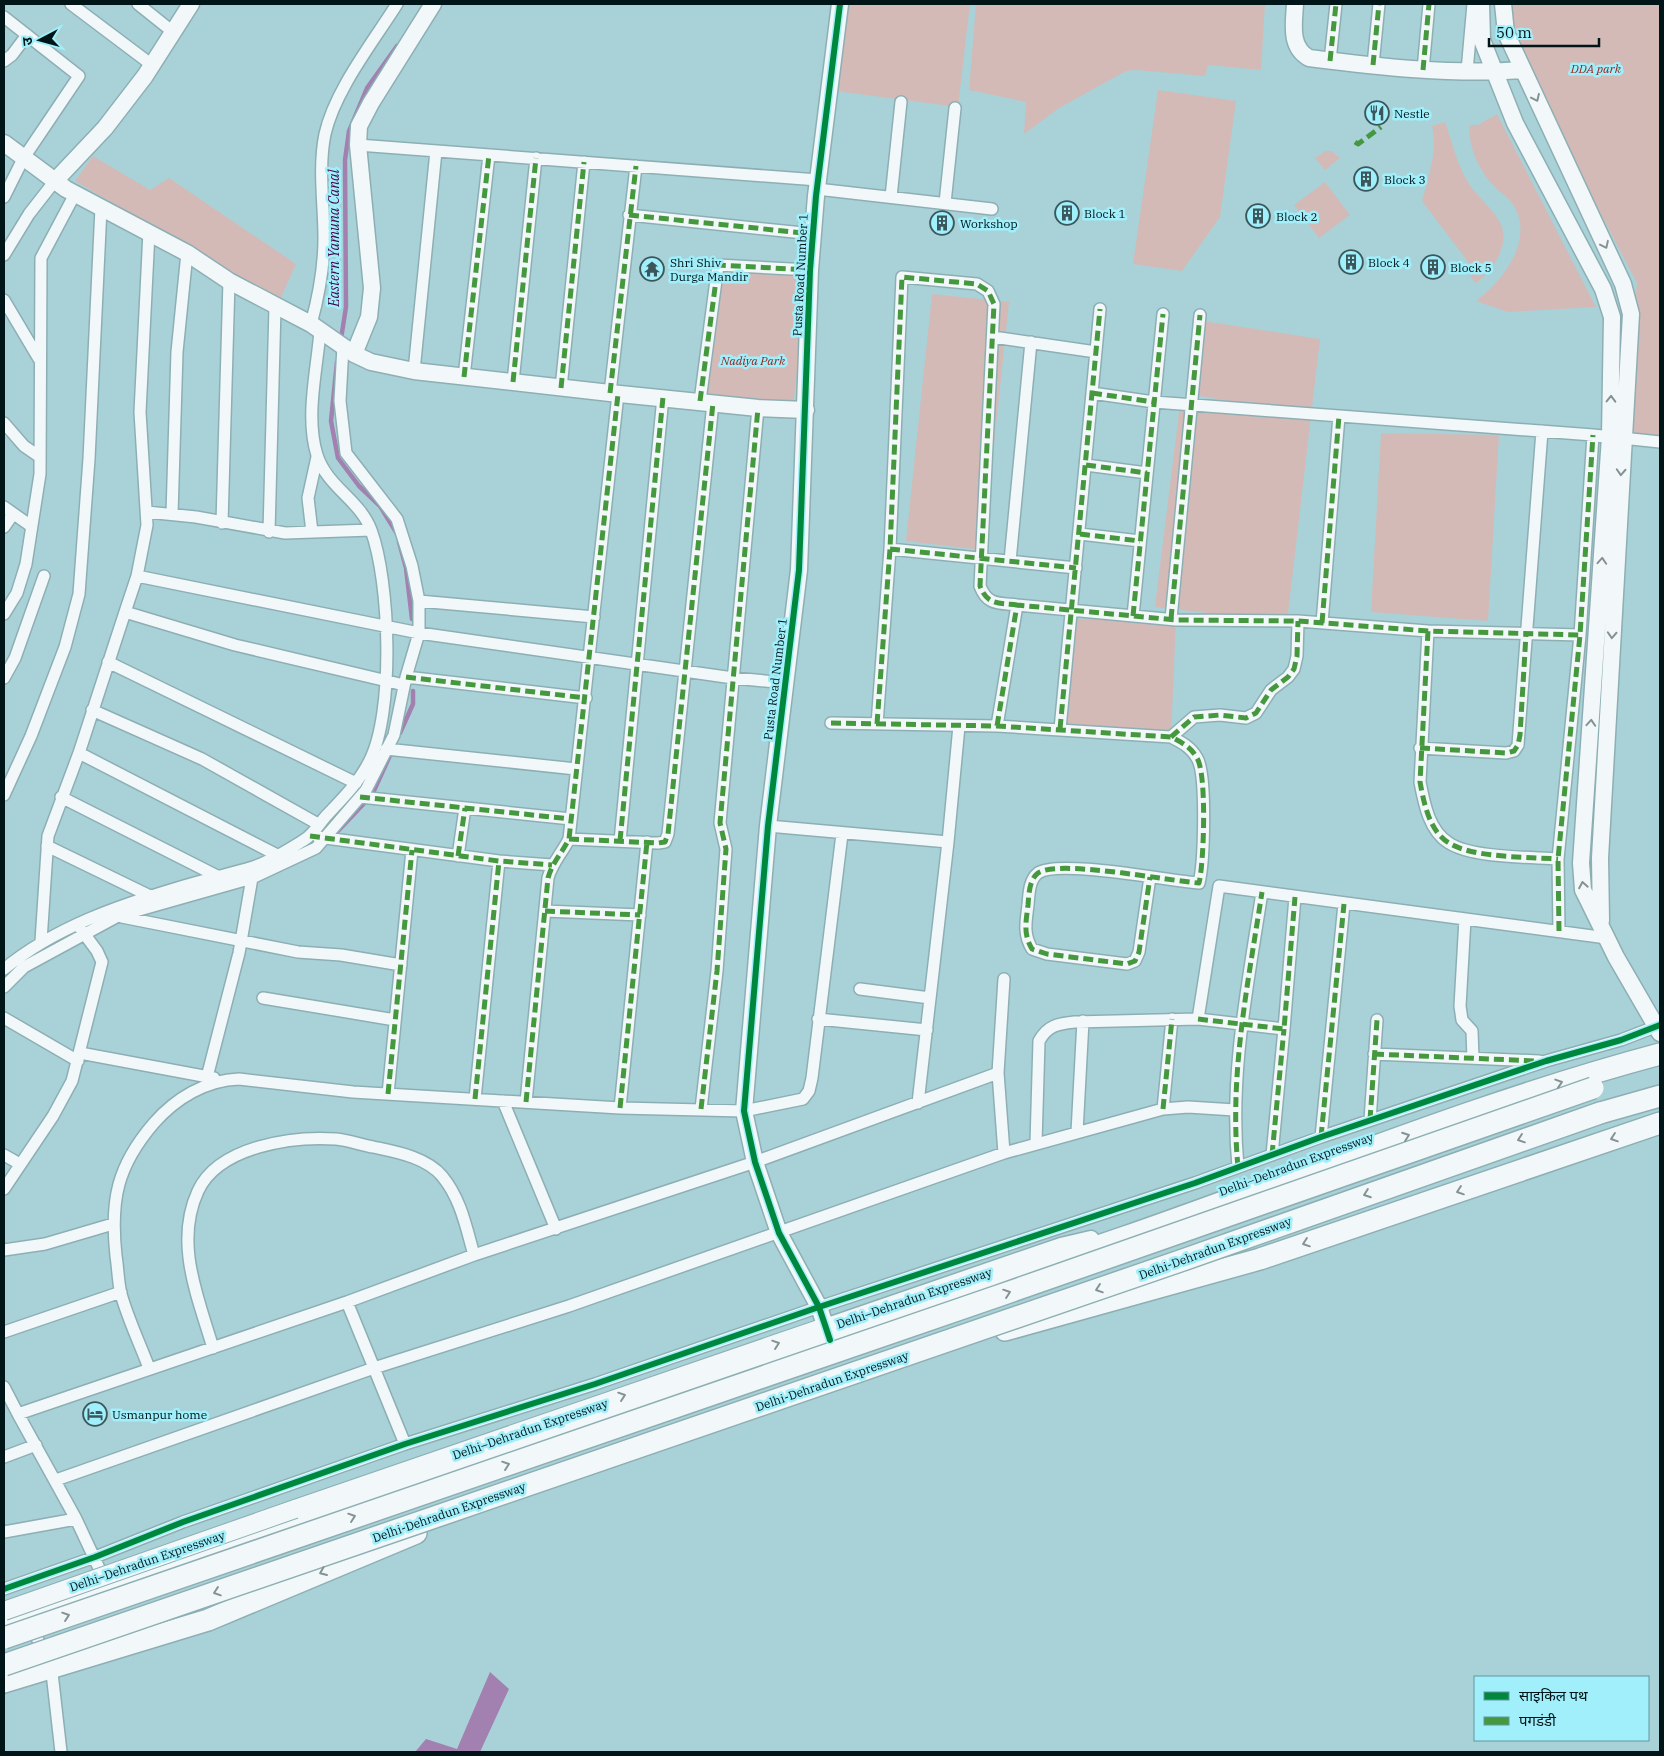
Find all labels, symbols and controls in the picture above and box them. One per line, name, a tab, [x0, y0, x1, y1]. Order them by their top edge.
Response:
north arrow	[15, 15, 65, 65]
scale bar	[1489, 15, 1599, 47]
text: 50 m	[1496, 23, 1532, 42]
text: उ	[18, 36, 36, 46]
park label: DDA park	[1570, 61, 1622, 76]
one-way arrow	[1530, 93, 1540, 102]
restaurant icon: Nestle	[1364, 100, 1390, 126]
place label: Nestle	[1394, 106, 1430, 121]
building icon: Block 3	[1353, 166, 1379, 192]
water label: Eastern Yamuna Canal	[325, 168, 343, 308]
place label: Block 3	[1384, 172, 1426, 187]
building icon: Block 1	[1054, 200, 1080, 226]
building icon: Block 2	[1245, 203, 1271, 229]
place label: Block 1	[1084, 206, 1126, 221]
place label: Block 2	[1276, 209, 1318, 224]
building icon: Workshop	[929, 210, 955, 236]
street label: Pusta Road Number 1	[789, 213, 811, 337]
place label: Workshop	[960, 216, 1018, 231]
one-way arrow	[1598, 240, 1608, 249]
building icon: Block 4	[1338, 249, 1364, 275]
building icon: Block 5	[1420, 254, 1446, 280]
place label: Shri Shiv Durga Mandir	[670, 255, 749, 284]
place label: Block 4	[1368, 255, 1410, 270]
temple icon: Shri Shiv Durga Mandir	[639, 256, 665, 282]
place label: Block 5	[1450, 260, 1492, 275]
park label: Nadiya Park	[720, 353, 786, 368]
one-way arrow	[1606, 394, 1616, 402]
one-way arrow	[1615, 469, 1626, 477]
one-way arrow	[1596, 556, 1607, 564]
street label: Pusta Road Number 1	[760, 617, 790, 741]
one-way arrow	[1607, 631, 1617, 639]
one-way arrow	[1585, 719, 1596, 727]
one-way arrow	[1579, 880, 1589, 889]
one-way arrow	[1555, 1078, 1563, 1088]
street label: Delhi–Dehradun Expressway	[1217, 1129, 1376, 1199]
one-way arrow	[1401, 1132, 1410, 1142]
one-way arrow	[1610, 1132, 1618, 1142]
one-way arrow	[1517, 1134, 1525, 1144]
one-way arrow	[1456, 1185, 1465, 1195]
one-way arrow	[1364, 1188, 1372, 1198]
street label: Delhi-Dehradun Expressway	[1137, 1213, 1294, 1283]
one-way arrow	[1303, 1237, 1311, 1247]
street label: Delhi–Dehradun Expressway	[834, 1264, 994, 1332]
one-way arrow	[1095, 1283, 1104, 1293]
one-way arrow	[1003, 1289, 1011, 1299]
one-way arrow	[771, 1340, 780, 1350]
street label: Delhi-Dehradun Expressway	[753, 1347, 911, 1414]
one-way arrow	[617, 1392, 626, 1402]
street label: Delhi–Dehradun Expressway	[450, 1395, 610, 1463]
hotel icon: Usmanpur home	[82, 1401, 108, 1427]
place label: Usmanpur home	[112, 1407, 207, 1422]
one-way arrow	[501, 1460, 510, 1470]
street label: Delhi-Dehradun Expressway	[370, 1478, 528, 1545]
one-way arrow	[348, 1513, 356, 1523]
street label: Delhi–Dehradun Expressway	[67, 1527, 227, 1595]
one-way arrow	[319, 1565, 328, 1576]
one-way arrow	[213, 1586, 222, 1596]
one-way arrow	[62, 1612, 70, 1622]
legend	[1474, 1676, 1649, 1741]
text: साइकिल पथ	[1519, 1686, 1588, 1705]
text: पगडंडी	[1519, 1711, 1557, 1730]

